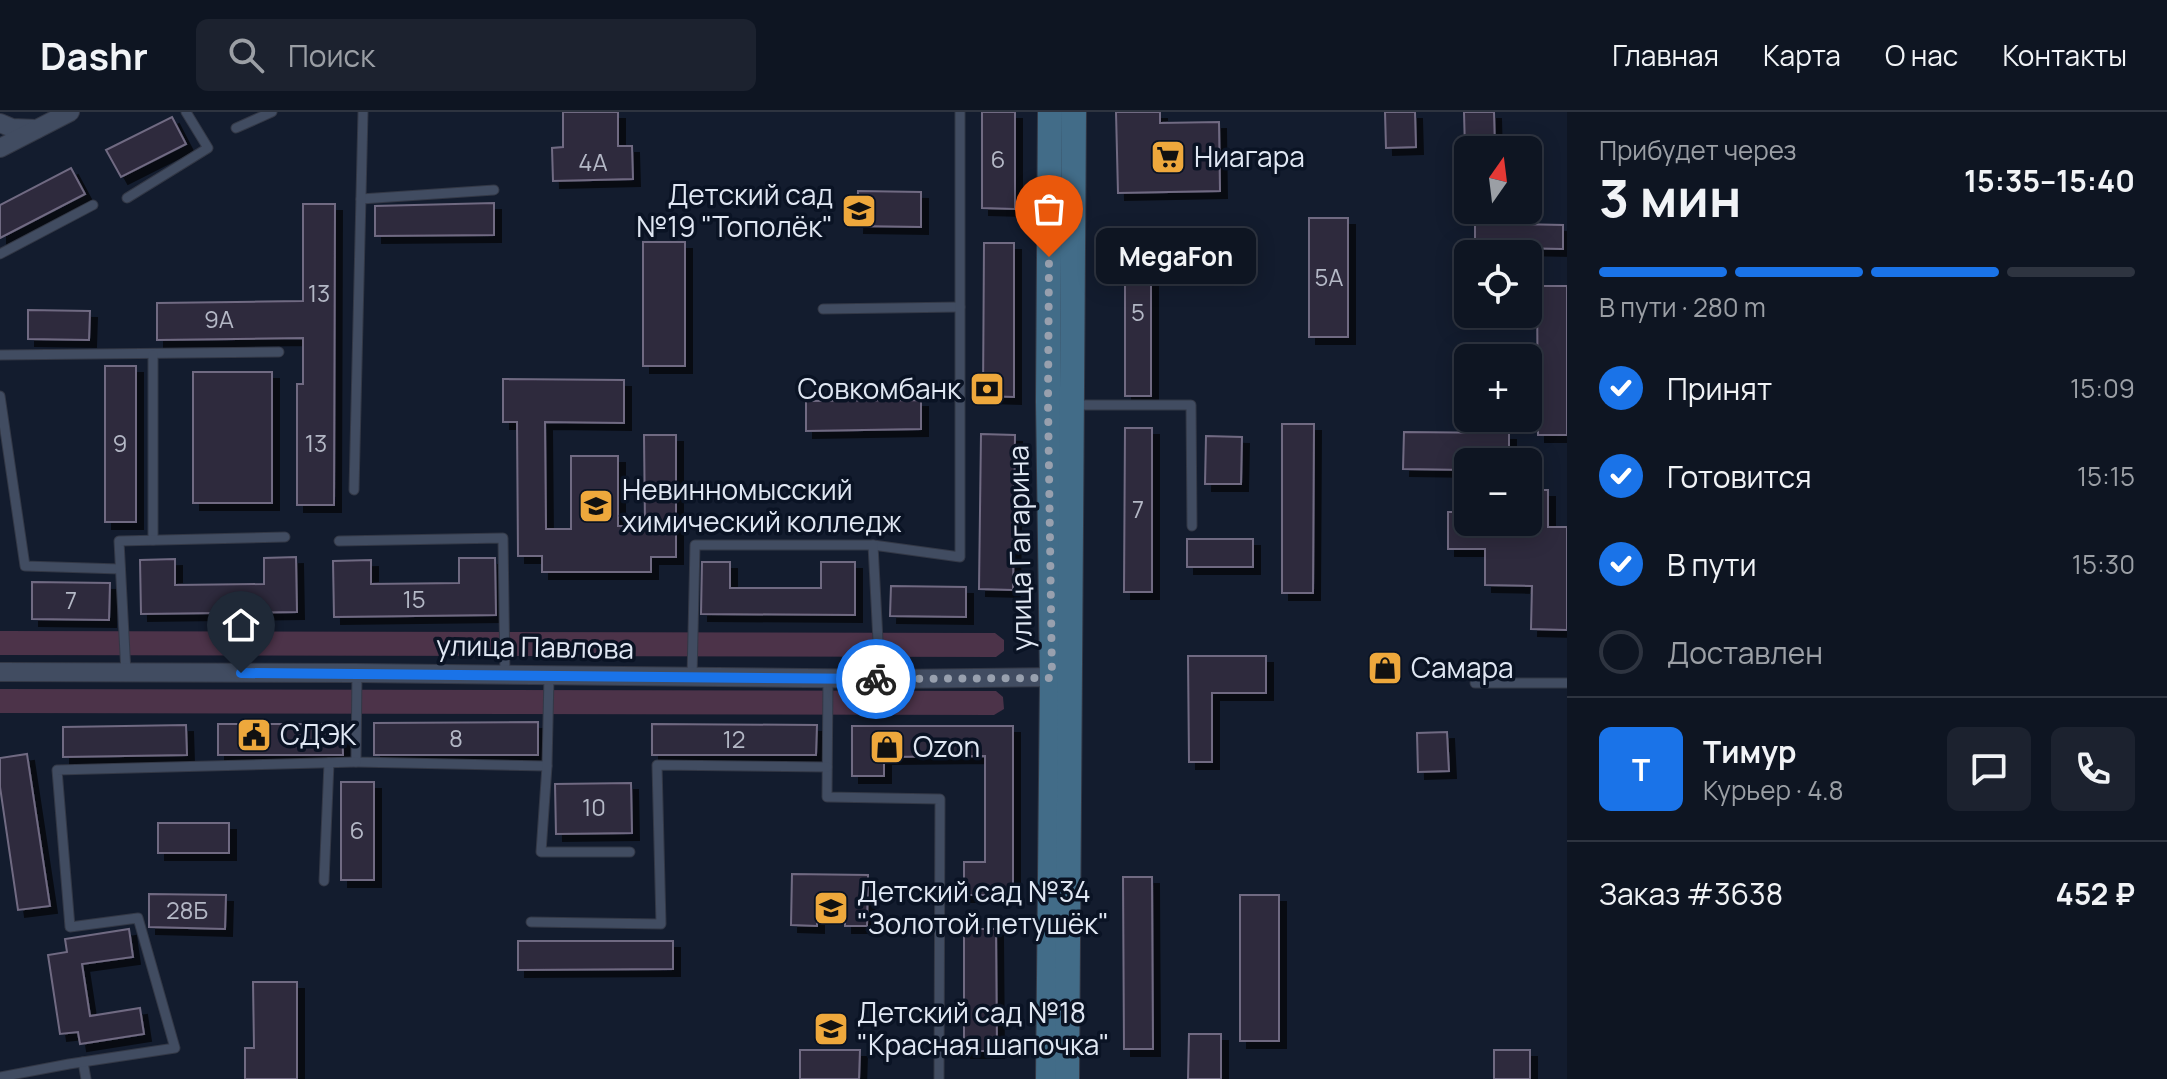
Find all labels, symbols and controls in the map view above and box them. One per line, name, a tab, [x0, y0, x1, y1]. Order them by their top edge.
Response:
search box	[196, 19, 756, 91]
text: Dashr	[40, 29, 148, 81]
icon: search	[224, 33, 268, 77]
text: Поиск	[288, 35, 375, 76]
text: Главная	[1612, 36, 1719, 74]
text: Карта	[1763, 36, 1841, 74]
text: О нас	[1885, 36, 1958, 74]
text: Контакты	[2002, 36, 2127, 74]
text: Прибудет через	[1599, 132, 1797, 168]
north arrow	[1454, 136, 1542, 224]
map controls	[1454, 136, 1542, 536]
place label: Ниагара	[1194, 137, 1305, 175]
supermarket icon: Ниагара	[1149, 138, 1187, 176]
house number: 6	[991, 142, 1005, 175]
house number: 4А	[578, 145, 608, 178]
text: 15:35–15:40	[1964, 160, 2135, 201]
text: 3 мин	[1599, 162, 1741, 233]
place label: Детский сад №19 "Тополёк"	[636, 175, 833, 245]
pin	[1015, 175, 1083, 257]
icon: bag	[1027, 187, 1071, 231]
school or university icon: Детский сад №19 "Тополёк"	[840, 192, 878, 230]
callout: MegaFon	[1097, 229, 1257, 285]
text: MegaFon	[1119, 238, 1233, 274]
button: locate	[1454, 240, 1542, 328]
house number: 5А	[1314, 260, 1344, 293]
house number: 13	[308, 276, 330, 309]
text: В пути · 280 m	[1599, 289, 1766, 325]
house number: 5	[1131, 295, 1145, 328]
house number: 9А	[204, 302, 234, 335]
button: +	[1454, 344, 1542, 432]
icon: check	[1599, 366, 1643, 410]
text: Принят	[1667, 368, 1772, 409]
place label: Совкомбанк	[798, 369, 962, 407]
bank icon: Совкомбанк	[968, 370, 1006, 408]
text: 15:09	[2070, 370, 2135, 406]
house number: 9	[113, 426, 127, 459]
house number: 13	[305, 426, 327, 459]
street label: улица Гагарина	[998, 445, 1040, 651]
button: −	[1454, 448, 1542, 536]
icon: check	[1599, 454, 1643, 498]
text: Готовится	[1667, 456, 1812, 497]
text: 15:15	[2077, 458, 2135, 494]
place label: Невинномысский химический колледж	[622, 470, 902, 540]
school or university icon: Невинномысский химический колледж	[577, 487, 615, 525]
house number: 7	[1132, 492, 1144, 525]
icon: check	[1599, 542, 1643, 586]
text: В пути	[1667, 544, 1757, 585]
text: 15:30	[2072, 546, 2135, 582]
house number: 15	[402, 582, 426, 615]
house number: 7	[65, 583, 77, 616]
pin	[207, 591, 275, 673]
icon: home	[219, 603, 263, 647]
street label: улица Павлова	[436, 625, 634, 667]
text: Доставлен	[1667, 632, 1823, 673]
courier	[836, 639, 916, 719]
place label: Самара	[1411, 648, 1514, 686]
shop icon: Самара	[1366, 649, 1404, 687]
icon: bike	[854, 657, 898, 701]
place label: СДЭК	[280, 715, 357, 753]
public building icon: СДЭК	[235, 716, 273, 754]
house number: 8	[449, 721, 463, 754]
house number: 12	[722, 722, 746, 755]
place label: Ozon	[913, 727, 980, 765]
button: chat	[1947, 727, 2031, 811]
button: phone	[2051, 727, 2135, 811]
shop icon: Ozon	[868, 728, 906, 766]
text: Тимур	[1703, 731, 1796, 772]
text: Т	[1632, 749, 1650, 790]
text: Курьер · 4.8	[1703, 772, 1844, 808]
house number: 10	[582, 790, 606, 823]
house number: 6	[350, 813, 364, 846]
place label: Детский сад №34 "Золотой петушёк"	[857, 872, 1109, 942]
text: Заказ #3638	[1599, 873, 1783, 914]
text: 452 ₽	[2056, 873, 2135, 914]
school or university icon: Детский сад №34 "Золотой петушёк"	[812, 889, 850, 927]
house number: 28Б	[166, 893, 208, 926]
place label: Детский сад №18 "Красная шапочка"	[857, 993, 1110, 1063]
school or university icon: Детский сад №18 "Красная шапочка"	[812, 1010, 850, 1048]

